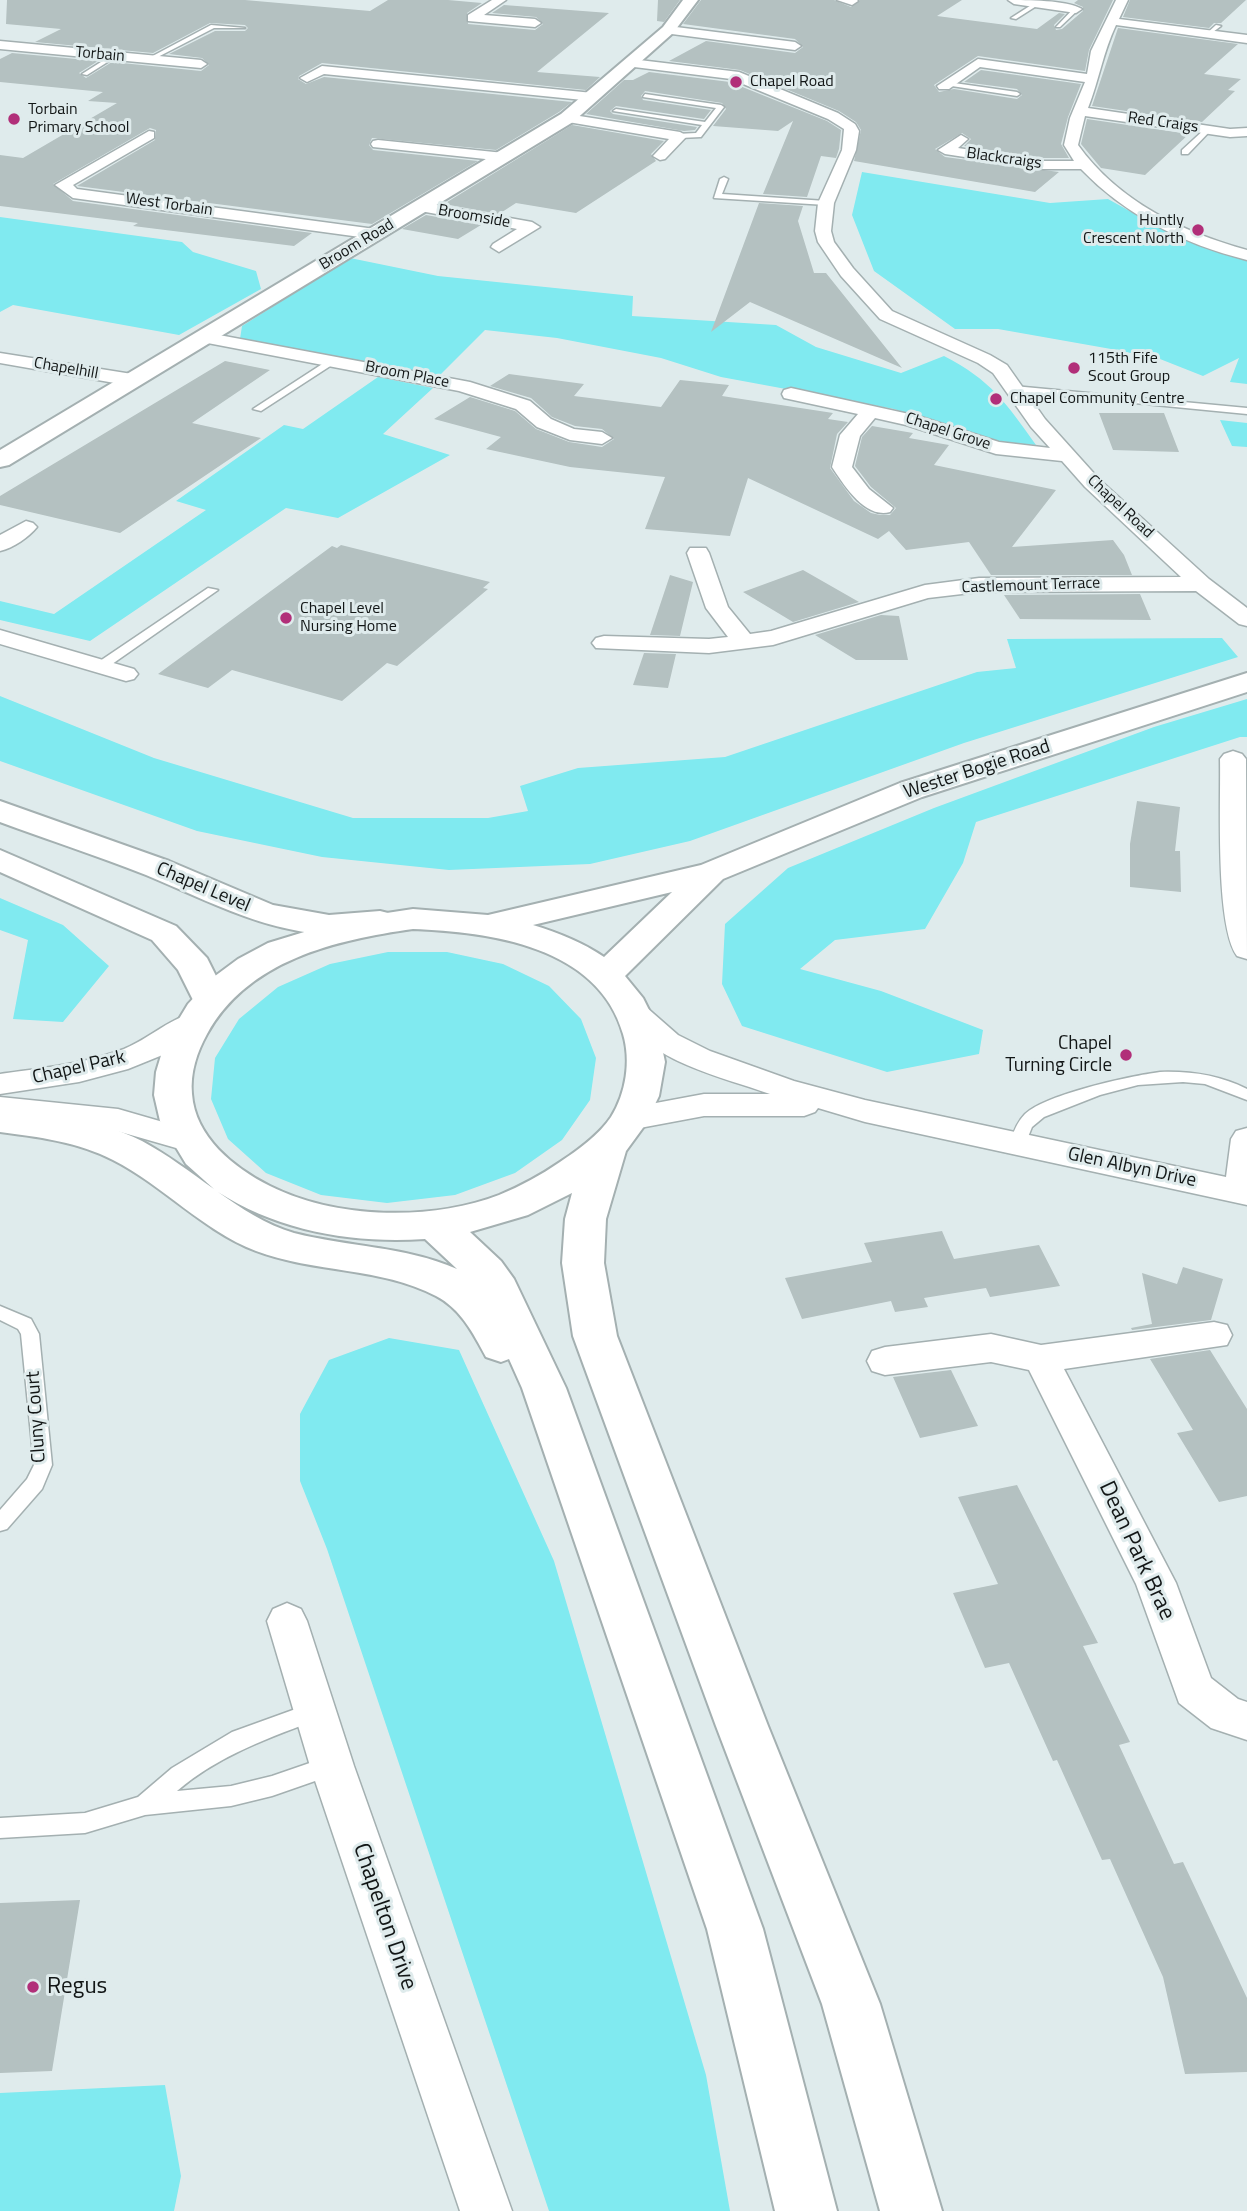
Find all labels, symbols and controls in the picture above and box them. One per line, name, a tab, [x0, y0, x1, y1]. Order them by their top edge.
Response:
street label: Torbain	[75, 43, 125, 67]
place label: Chapel Road	[750, 72, 834, 92]
marker: Chapel Road	[728, 74, 744, 90]
place label: Torbain Primary School	[28, 100, 130, 138]
street label: Red Craigs	[1126, 109, 1200, 137]
marker: Torbain Primary School	[6, 111, 22, 127]
street label: Blackcraigs	[965, 144, 1043, 174]
street label: West Torbain	[124, 189, 214, 221]
street label: Broomside	[436, 201, 512, 233]
place label: Huntly Crescent North	[1083, 211, 1184, 249]
street label: Broom Road	[316, 215, 398, 275]
marker: Huntly Crescent North	[1190, 222, 1206, 238]
place label: 115th Fife Scout Group	[1088, 349, 1170, 387]
street label: Chapelhill	[32, 354, 100, 384]
street label: Broom Place	[363, 357, 451, 393]
marker: 115th Fife Scout Group	[1066, 360, 1082, 376]
place label: Chapel Community Centre	[1010, 389, 1184, 409]
marker: Chapel Community Centre	[988, 391, 1004, 407]
street label: Chapel Grove	[903, 409, 993, 455]
street label: Chapel Road	[1083, 471, 1157, 543]
street label: Castlemount Terrace	[961, 574, 1101, 598]
place label: Chapel Level Nursing Home	[300, 599, 397, 637]
marker: Chapel Level Nursing Home	[278, 610, 294, 626]
street label: Wester Bogie Road	[901, 736, 1053, 804]
street label: Chapel Level	[153, 858, 253, 918]
place label: Chapel Turning Circle	[1005, 1033, 1112, 1077]
street label: Chapel Park	[30, 1046, 128, 1090]
marker: Chapel Turning Circle	[1118, 1047, 1134, 1063]
street label: Glen Albyn Drive	[1066, 1143, 1198, 1193]
street label: Cluny Court	[22, 1370, 52, 1464]
street label: Dean Park Brae	[1092, 1477, 1180, 1625]
street label: Chapelton Drive	[346, 1840, 422, 1994]
place label: Regus	[47, 1973, 107, 2001]
marker: Regus	[25, 1979, 41, 1995]

